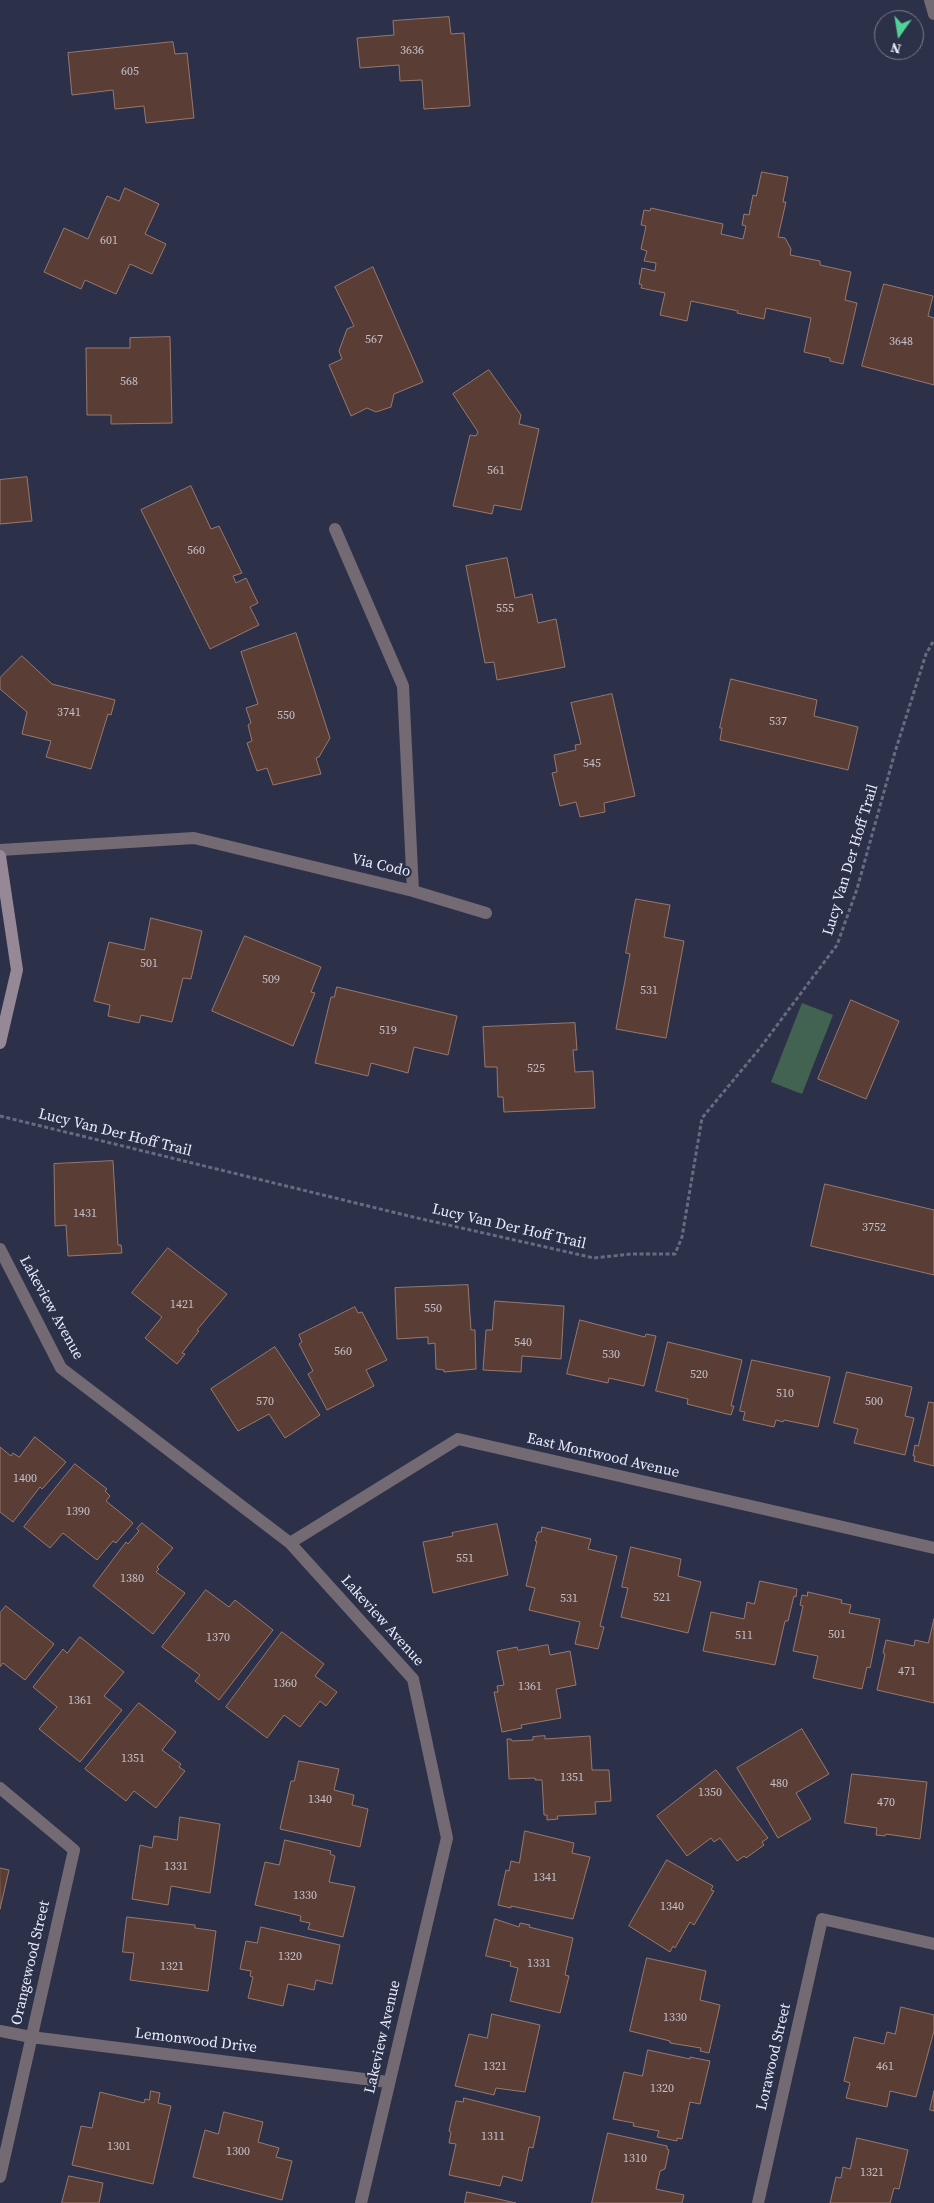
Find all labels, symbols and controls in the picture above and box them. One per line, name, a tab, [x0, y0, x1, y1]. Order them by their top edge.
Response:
north arrow	[874, 10, 924, 60]
text: N	[889, 38, 903, 60]
house number: 3636	[400, 44, 424, 58]
house number: 605	[121, 65, 139, 79]
house number: 601	[100, 234, 118, 248]
house number: 567	[365, 333, 383, 347]
house number: 3648	[889, 335, 913, 349]
house number: 568	[120, 375, 138, 389]
house number: 561	[487, 464, 505, 478]
house number: 560	[187, 544, 205, 558]
house number: 555	[496, 602, 514, 616]
house number: 3741	[57, 706, 81, 720]
house number: 550	[277, 709, 295, 723]
house number: 537	[769, 715, 787, 729]
house number: 545	[583, 757, 601, 771]
street label: Lucy Van Der Hoff Trail	[819, 782, 883, 938]
street label: Via Codo	[350, 851, 412, 881]
house number: 501	[140, 957, 158, 971]
house number: 509	[262, 973, 280, 987]
house number: 531	[640, 984, 658, 998]
house number: 519	[379, 1024, 397, 1038]
house number: 525	[527, 1062, 545, 1076]
street label: Lucy Van Der Hoff Trail	[36, 1105, 194, 1161]
street label: Lucy Van Der Hoff Trail	[430, 1201, 588, 1253]
house number: 1431	[73, 1207, 97, 1221]
house number: 3752	[862, 1221, 886, 1235]
street label: Lakeview Avenue	[15, 1253, 87, 1363]
house number: 1421	[170, 1298, 194, 1312]
house number: 550	[424, 1302, 442, 1316]
house number: 540	[514, 1336, 532, 1350]
house number: 560	[334, 1345, 352, 1359]
house number: 530	[602, 1348, 620, 1362]
house number: 520	[690, 1368, 708, 1382]
house number: 510	[776, 1387, 794, 1401]
house number: 570	[256, 1395, 274, 1409]
house number: 500	[865, 1395, 883, 1409]
street label: East Montwood Avenue	[525, 1430, 681, 1482]
house number: 1400	[13, 1472, 37, 1486]
house number: 1390	[66, 1505, 90, 1519]
house number: 551	[456, 1552, 474, 1566]
house number: 1380	[120, 1572, 144, 1586]
street label: Lakeview Avenue	[337, 1572, 427, 1670]
house number: 521	[653, 1591, 671, 1605]
house number: 531	[560, 1592, 578, 1606]
house number: 501	[828, 1628, 846, 1642]
house number: 511	[735, 1629, 753, 1643]
house number: 1370	[206, 1631, 230, 1645]
house number: 471	[898, 1665, 916, 1679]
house number: 1360	[273, 1677, 297, 1691]
house number: 1361	[518, 1680, 542, 1694]
house number: 1361	[68, 1694, 92, 1708]
house number: 1351	[121, 1752, 145, 1766]
house number: 1351	[560, 1771, 584, 1785]
house number: 480	[770, 1777, 788, 1791]
house number: 1350	[698, 1786, 722, 1800]
house number: 1340	[308, 1793, 332, 1807]
house number: 470	[877, 1796, 895, 1810]
house number: 1331	[164, 1860, 188, 1874]
house number: 1341	[533, 1871, 557, 1885]
house number: 1330	[293, 1889, 317, 1903]
street label: Orangewood Street	[8, 1899, 54, 2027]
house number: 1340	[660, 1900, 684, 1914]
house number: 1320	[278, 1950, 302, 1964]
house number: 1331	[527, 1957, 551, 1971]
house number: 1321	[160, 1960, 184, 1974]
street label: Lakeview Avenue	[361, 1979, 405, 2095]
street label: Lorawood Street	[753, 2002, 795, 2112]
house number: 1330	[663, 2011, 687, 2025]
street label: Lemonwood Drive	[134, 2025, 258, 2057]
house number: 1321	[483, 2060, 507, 2074]
house number: 461	[876, 2060, 894, 2074]
house number: 1320	[650, 2082, 674, 2096]
house number: 1311	[481, 2130, 505, 2144]
house number: 1301	[107, 2140, 131, 2154]
house number: 1300	[226, 2145, 250, 2159]
house number: 1310	[623, 2152, 647, 2166]
house number: 1321	[860, 2166, 884, 2180]

